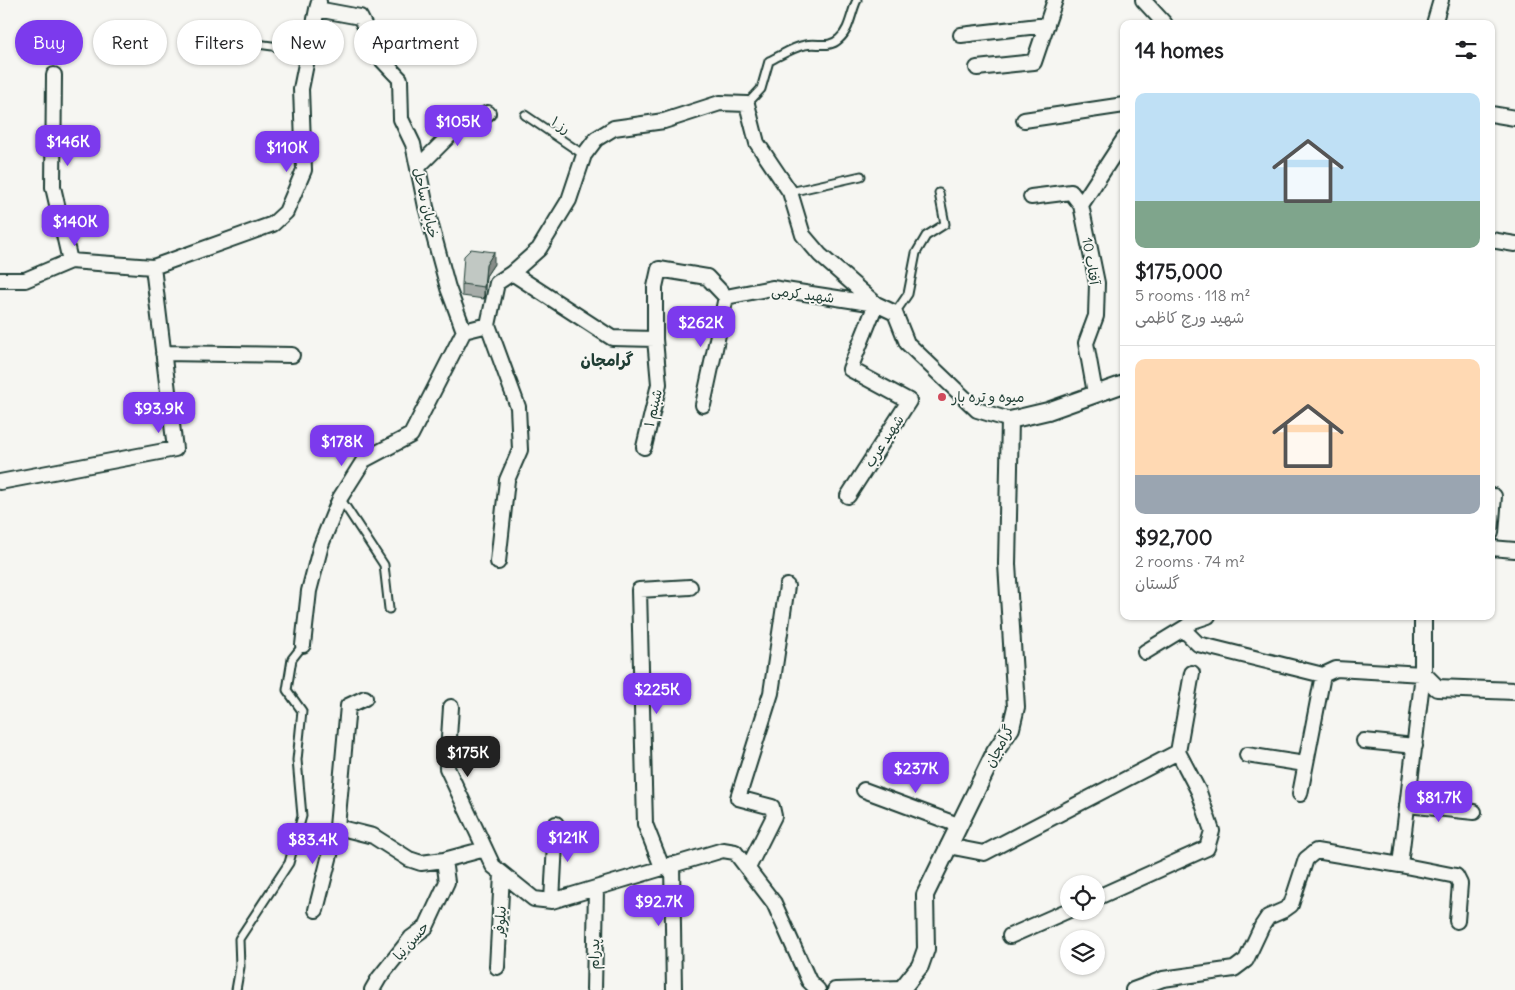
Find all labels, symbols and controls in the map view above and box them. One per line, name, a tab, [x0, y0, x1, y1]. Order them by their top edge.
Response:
chip: Buy	[15, 20, 83, 65]
chip: Rent	[93, 20, 167, 65]
chip: Filters	[177, 20, 262, 65]
chip: New	[272, 20, 344, 65]
chip: Apartment	[354, 20, 477, 65]
icon: filters	[1452, 36, 1480, 64]
text: 14 homes	[1135, 37, 1224, 64]
pin: $105K	[423, 104, 493, 147]
text: $105K	[436, 111, 480, 131]
street label: رز ۱	[548, 112, 574, 138]
pin: $146K	[33, 124, 103, 167]
icon: home	[1263, 126, 1353, 216]
pin: $110K	[252, 130, 322, 173]
text: $146K	[46, 131, 90, 151]
text: $110K	[266, 137, 308, 157]
street label: خیابان ساحل	[409, 166, 443, 240]
pin: $140K	[40, 204, 110, 247]
text: $140K	[53, 211, 97, 231]
street label: آفتاب 10	[1078, 236, 1104, 287]
text: $175,000	[1135, 258, 1223, 285]
street label: شهید کرمی	[770, 281, 836, 307]
text: 5 rooms · 118 m²	[1135, 285, 1251, 305]
pin: $262K	[666, 306, 736, 348]
text: شهید ورچ کاظمی	[1135, 307, 1245, 327]
text: $262K	[678, 312, 724, 332]
district label: گرامجان	[581, 350, 633, 370]
street label: شبنم ۱	[640, 387, 668, 429]
place label: میوه و تره بار	[951, 388, 1024, 406]
marker: میوه و تره بار	[936, 391, 948, 403]
icon: home	[1263, 391, 1353, 481]
pin: $93.9K	[118, 392, 200, 434]
text: $93.9K	[134, 398, 184, 418]
street label: شهید عرب	[860, 411, 908, 471]
pin: $178K	[307, 424, 377, 467]
text: $178K	[321, 431, 363, 451]
text: $92,700	[1135, 524, 1213, 551]
text: 2 rooms · 74 m²	[1135, 551, 1245, 571]
text: گلستان	[1135, 573, 1180, 593]
pin: $225K	[622, 672, 692, 715]
text: $225K	[634, 679, 680, 699]
street label: گرامجان	[980, 722, 1018, 770]
pin: $175K	[433, 736, 503, 778]
text: $175K	[447, 742, 489, 762]
pin: $237K	[881, 752, 951, 794]
text: $237K	[894, 758, 938, 778]
pin: $81.7K	[1398, 780, 1480, 823]
text: $81.7K	[1416, 787, 1462, 807]
pin: $121K	[533, 820, 603, 863]
pin: $83.4K	[272, 822, 354, 865]
text: $121K	[548, 827, 588, 847]
text: $83.4K	[288, 829, 338, 849]
map controls	[1060, 875, 1105, 975]
button: locate	[1060, 875, 1105, 920]
pin: $92.7K	[618, 884, 700, 927]
text: $92.7K	[635, 891, 683, 911]
street label: نیلوفر	[490, 905, 511, 938]
street label: حسن نیا	[389, 918, 433, 964]
button: layers	[1060, 930, 1105, 975]
street label: پدرام	[585, 939, 605, 970]

